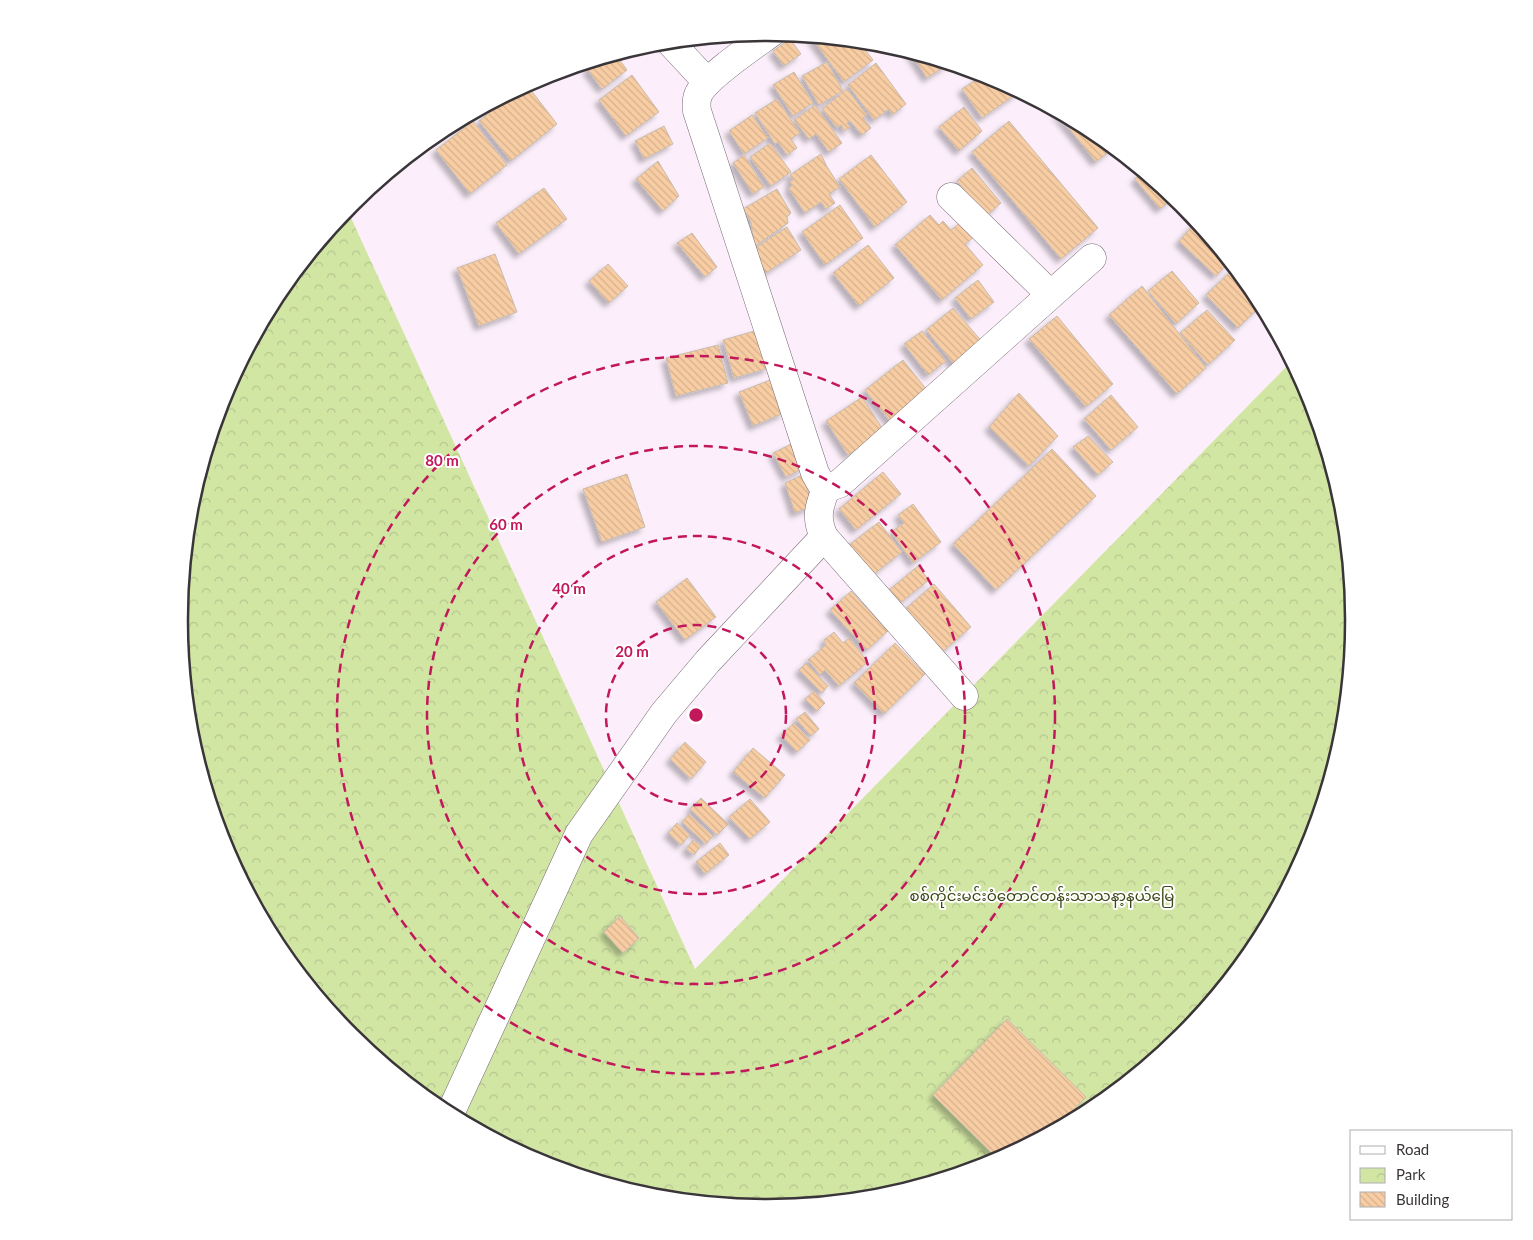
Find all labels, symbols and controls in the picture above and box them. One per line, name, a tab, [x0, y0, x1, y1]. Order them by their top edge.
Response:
text: 80 m	[425, 451, 459, 469]
text: 60 m	[489, 515, 523, 533]
text: 40 m	[552, 579, 586, 597]
text: 20 m	[615, 642, 649, 660]
centre of rings	[687, 706, 705, 724]
park label: စစ်ကိုင်းမင်းဝံတောင်တန်းသာသနာ့နယ်မြေ	[910, 886, 1174, 908]
legend	[1350, 1130, 1513, 1220]
text: Road	[1396, 1140, 1429, 1158]
text: Park	[1396, 1165, 1426, 1183]
text: Building	[1396, 1190, 1449, 1208]

